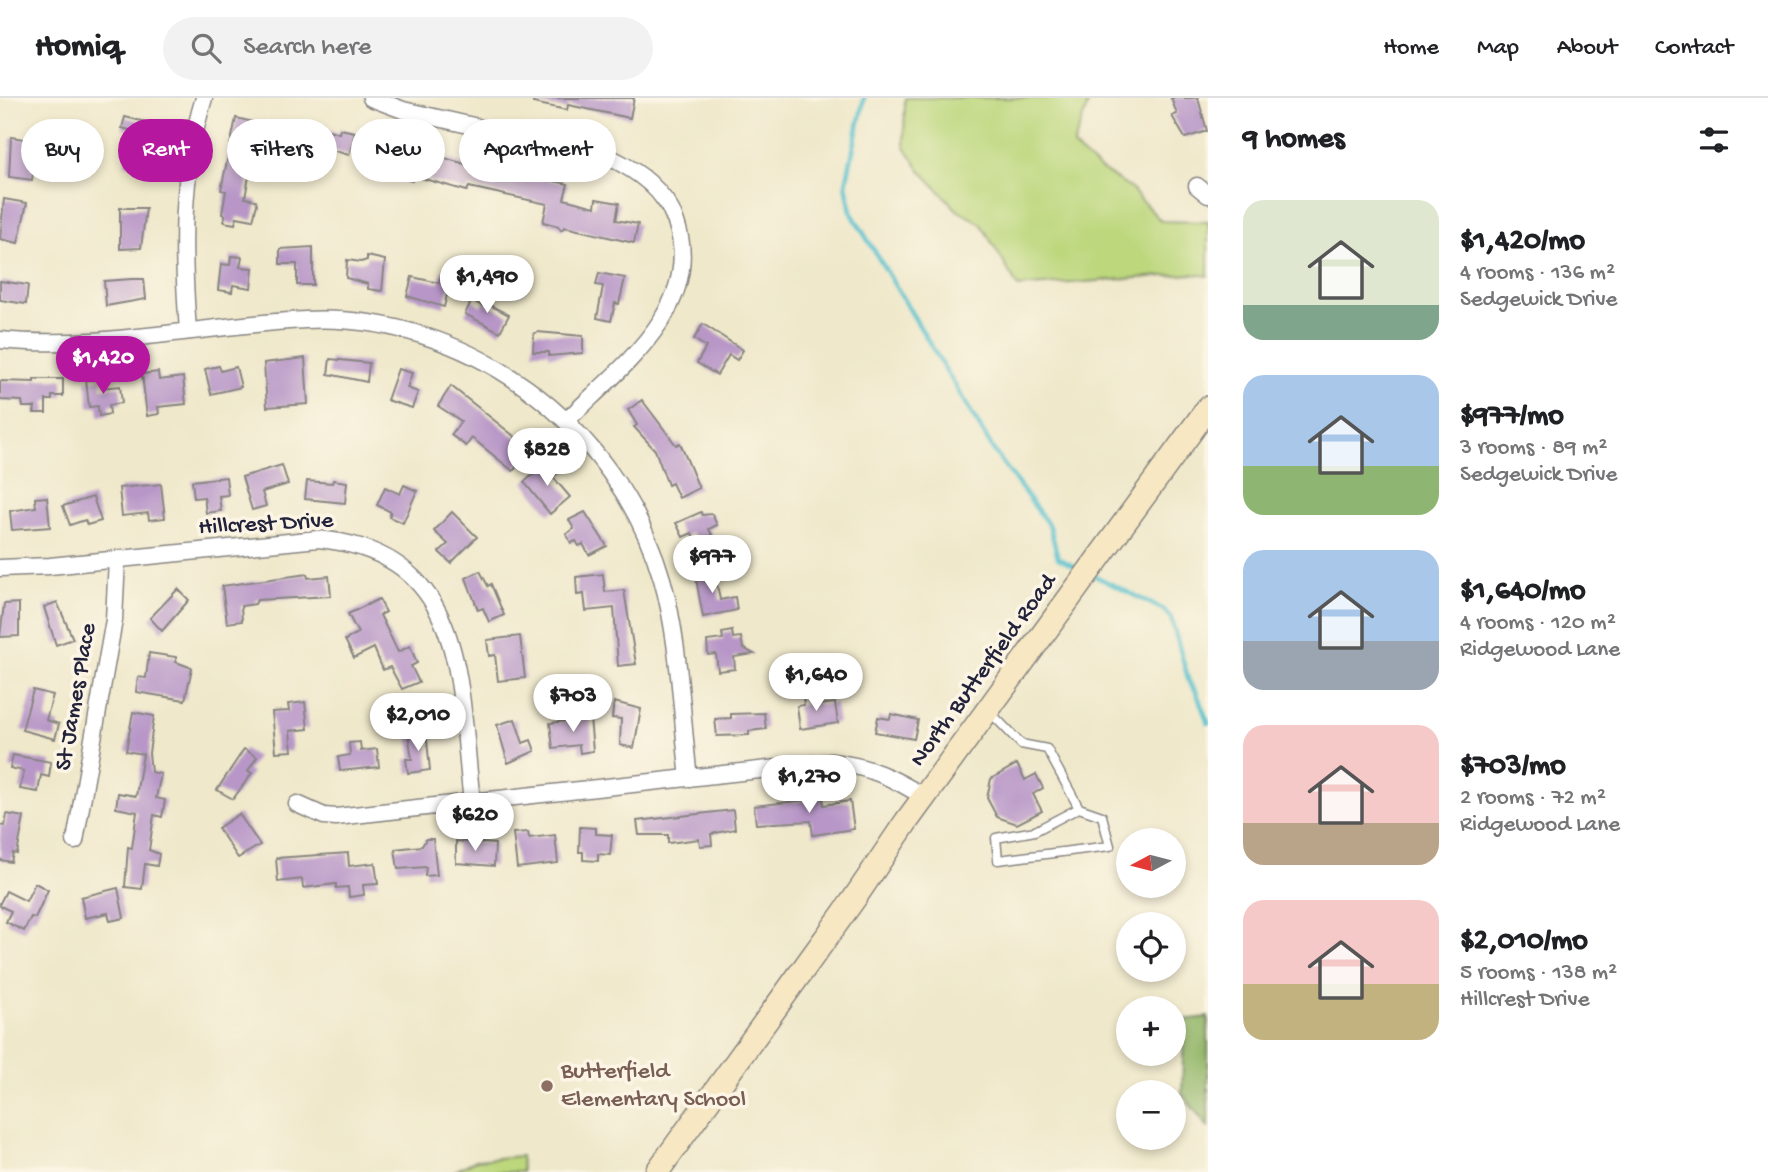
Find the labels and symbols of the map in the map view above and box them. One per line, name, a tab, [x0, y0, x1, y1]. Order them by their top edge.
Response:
pin: $1,490	[430, 256, 544, 315]
pin: $1,420	[46, 336, 160, 396]
pin: $828	[506, 428, 588, 488]
street label: Hillcrest Drive	[198, 507, 335, 543]
pin: $977	[671, 536, 753, 595]
street label: North Butterfield Road	[904, 567, 1065, 773]
street label: St James Place	[50, 621, 104, 773]
pin: $1,640	[759, 654, 873, 713]
pin: $703	[532, 674, 614, 734]
pin: $2,010	[361, 694, 475, 753]
pin: $1,270	[752, 756, 866, 815]
pin: $620	[434, 794, 516, 853]
north arrow	[1116, 828, 1186, 898]
place label: Butterfield Elementary School	[560, 1058, 746, 1115]
marker: Butterfield Elementary School	[539, 1078, 555, 1094]

